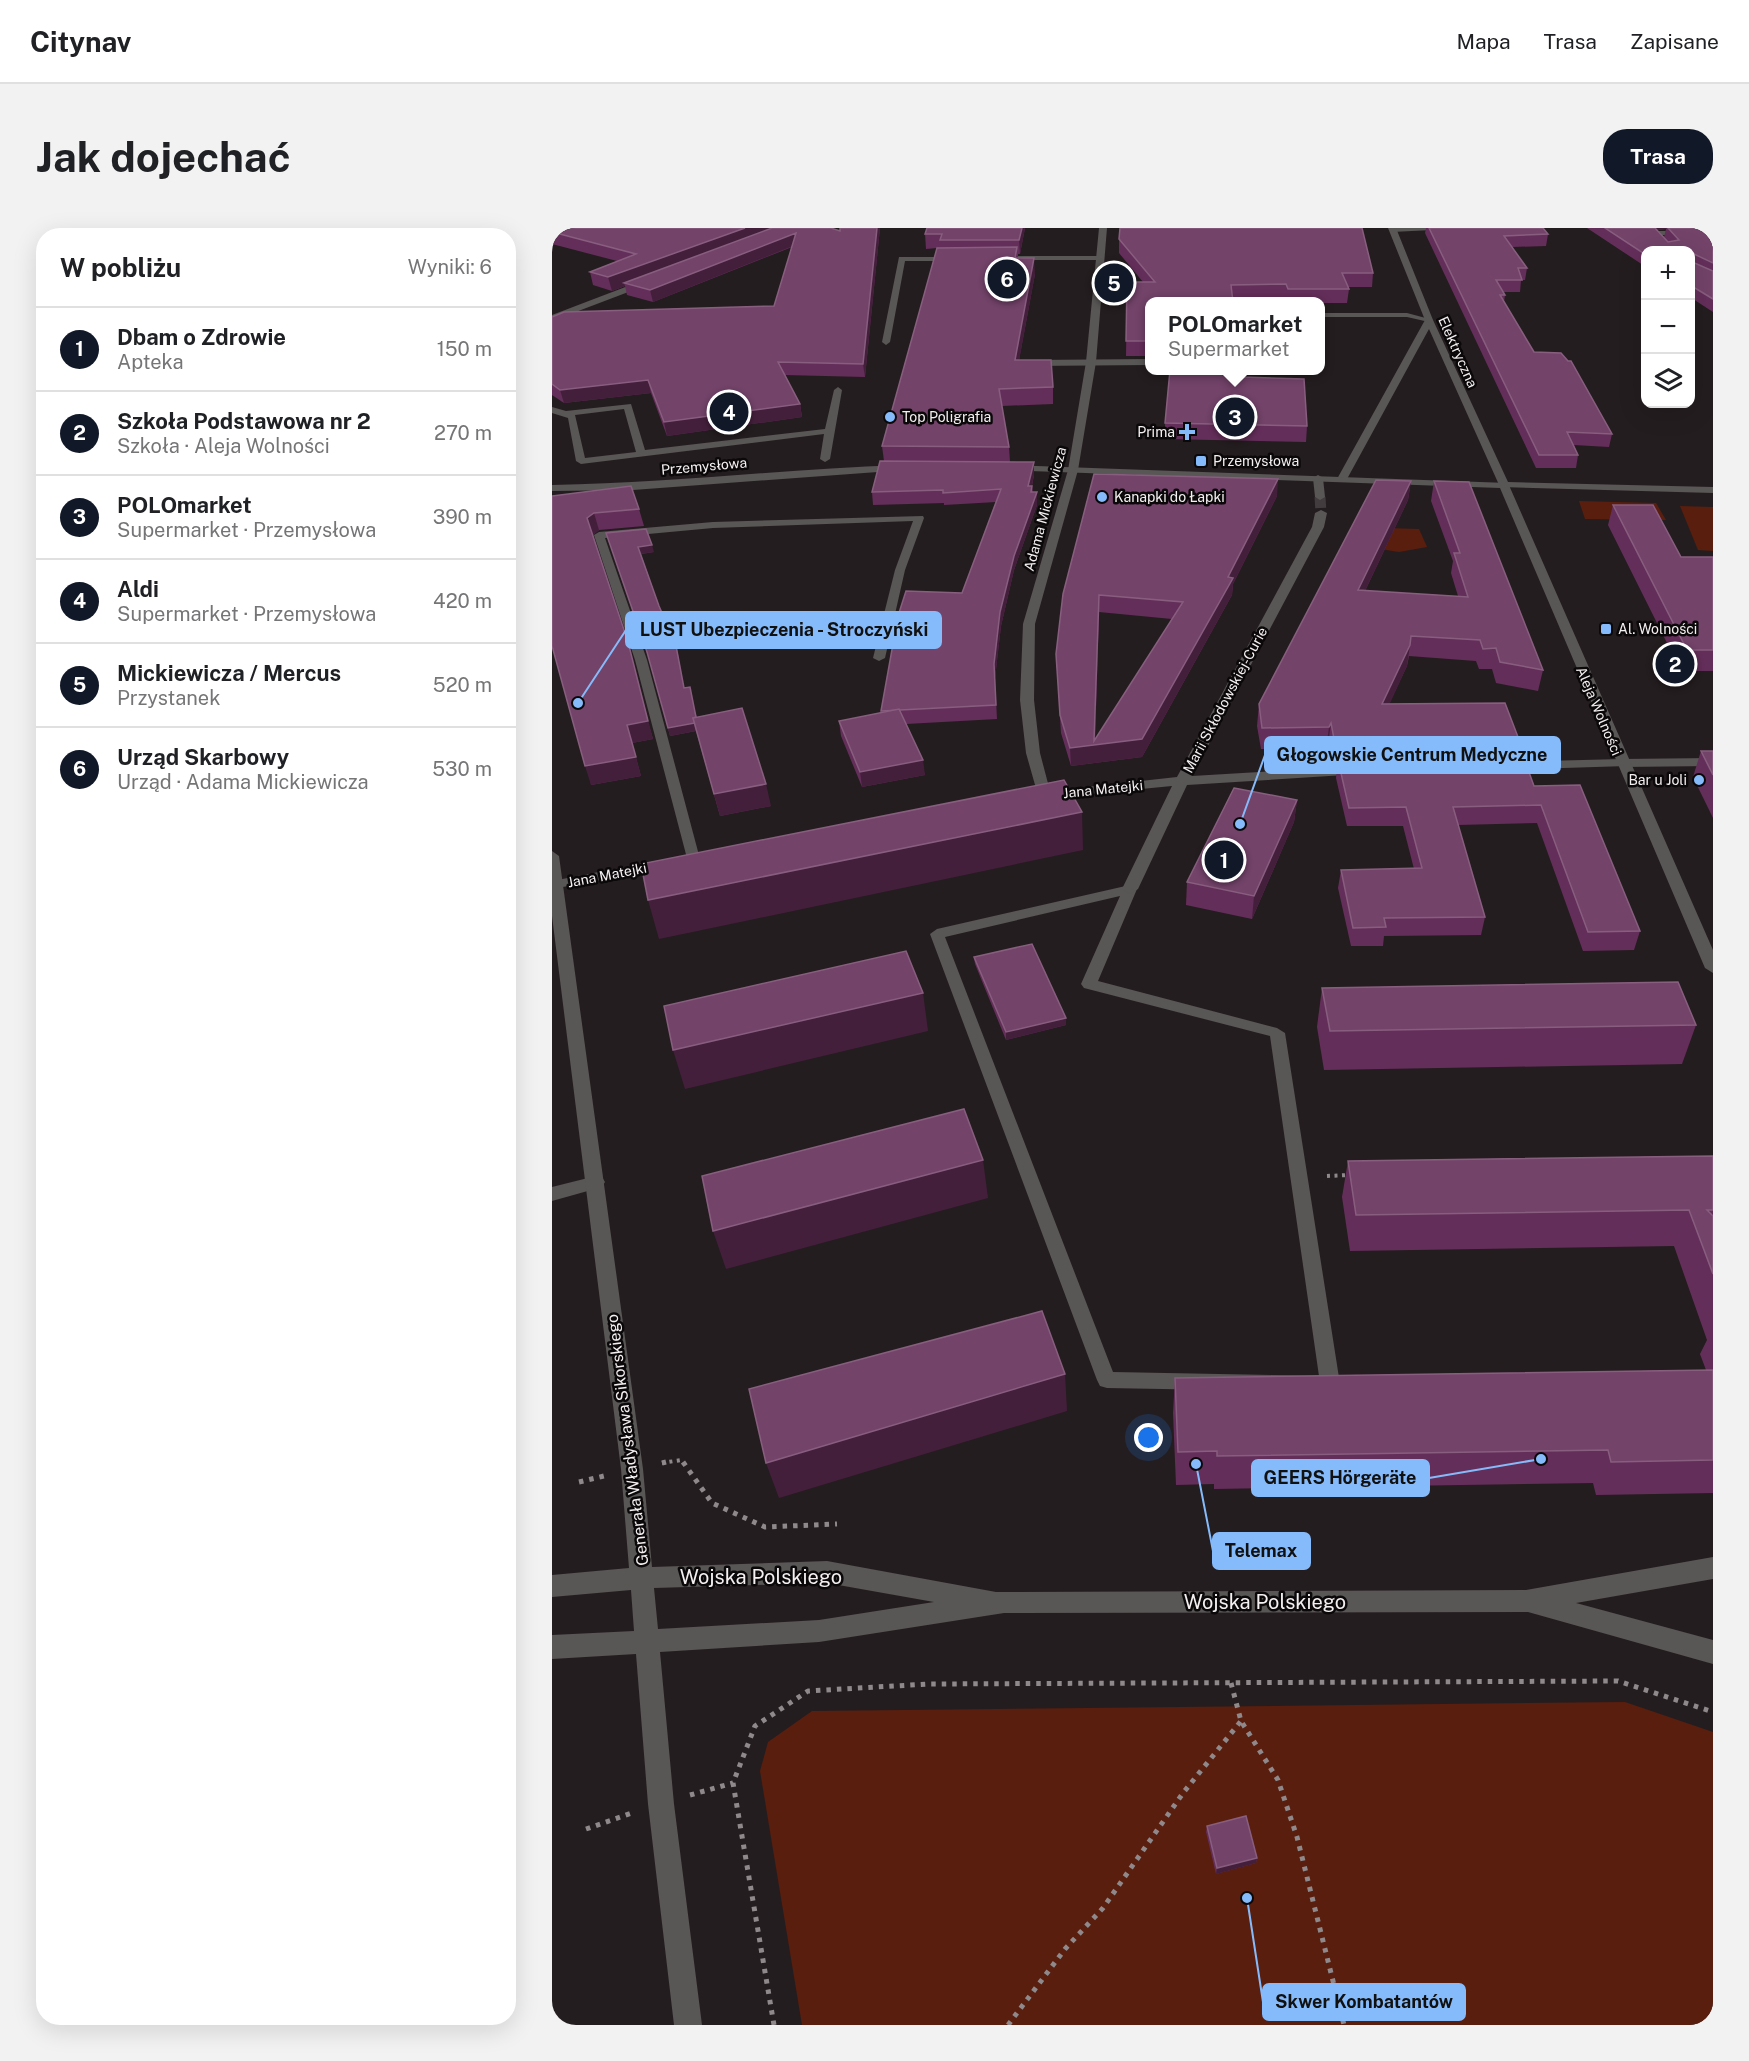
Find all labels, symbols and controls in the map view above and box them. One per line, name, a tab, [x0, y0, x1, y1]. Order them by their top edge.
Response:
text: Citynav	[30, 25, 131, 58]
text: Mapa	[1456, 29, 1511, 54]
text: Trasa	[1544, 29, 1597, 54]
text: Zapisane	[1630, 29, 1719, 54]
button: Trasa	[1603, 129, 1713, 184]
text: Jak dojechać	[36, 132, 291, 181]
map controls	[1641, 246, 1695, 408]
button: +	[1641, 246, 1695, 300]
text: W pobliżu	[60, 252, 181, 283]
text: Wyniki: 6	[408, 255, 492, 279]
pin: 6	[988, 256, 1026, 302]
pin: 5	[1094, 260, 1134, 306]
popup	[1145, 297, 1325, 375]
button: −	[1641, 300, 1695, 354]
text: POLOmarket	[1168, 311, 1302, 337]
street label: Elektryczna	[1435, 314, 1481, 390]
text: Dbam o Zdrowie	[117, 324, 286, 350]
text: 1	[75, 337, 84, 361]
text: 150 m	[437, 337, 492, 361]
text: Supermarket	[1168, 337, 1289, 361]
text: Apteka	[117, 350, 184, 374]
button: layers	[1641, 354, 1695, 408]
pin: 4	[710, 390, 748, 435]
pin: 3	[1216, 394, 1254, 440]
text: Szkoła Podstawowa nr 2	[117, 408, 371, 434]
place label: Top Poligrafia	[902, 409, 991, 425]
marker: Top Poligrafia	[883, 410, 897, 424]
text: 2	[73, 421, 86, 445]
text: 270 m	[434, 421, 492, 445]
place label: Prima	[1137, 424, 1175, 440]
marker: Prima	[1180, 425, 1194, 439]
text: Szkoła · Aleja Wolności	[117, 434, 330, 458]
street label: Adama Mickiewicza	[1021, 445, 1069, 573]
place label: Przemysłowa	[1213, 453, 1299, 469]
street label: Przemysłowa	[660, 454, 748, 478]
marker: Przemysłowa	[1194, 454, 1208, 468]
place label: Kanapki do Łapki	[1114, 489, 1225, 505]
marker: Kanapki do Łapki	[1095, 490, 1109, 504]
text: POLOmarket	[117, 492, 252, 518]
text: 3	[73, 505, 86, 529]
text: 390 m	[433, 505, 492, 529]
text: Supermarket · Przemysłowa	[117, 518, 376, 542]
text: Aldi	[117, 576, 159, 602]
text: 4	[73, 589, 86, 613]
text: 420 m	[433, 589, 492, 613]
text: Supermarket · Przemysłowa	[117, 602, 376, 626]
callout: LUST Ubezpieczenia - Stroczyński	[626, 612, 941, 648]
text: LUST Ubezpieczenia - Stroczyński	[640, 619, 928, 640]
place label: Al. Wolności	[1618, 621, 1697, 637]
marker: Al. Wolności	[1599, 622, 1613, 636]
street label: Marii Skłodowskiej-Curie	[1180, 624, 1270, 776]
pin: 2	[1656, 642, 1694, 686]
text: Mickiewicza / Mercus	[117, 660, 341, 686]
street label: Aleja Wolności	[1573, 664, 1625, 758]
text: 5	[73, 673, 86, 697]
text: 520 m	[433, 673, 492, 697]
text: Przystanek	[117, 686, 220, 710]
callout: Głogowskie Centrum Medyczne	[1265, 737, 1560, 773]
text: Urząd Skarbowy	[117, 744, 289, 770]
text: Głogowskie Centrum Medyczne	[1277, 744, 1547, 765]
text: 6	[73, 757, 86, 781]
text: 530 m	[432, 757, 492, 781]
text: Urząd · Adama Mickiewicza	[117, 770, 369, 794]
place label: Bar u Joli	[1628, 772, 1687, 788]
marker: Bar u Joli	[1692, 773, 1706, 787]
street label: Jana Matejki	[1062, 777, 1144, 801]
pin: 1	[1204, 838, 1244, 882]
street label: Jana Matejki	[566, 859, 648, 891]
street label: Generała Władysława Sikorskiego	[603, 1313, 652, 1567]
your location	[1134, 1423, 1163, 1452]
callout: GEERS Hörgeräte	[1252, 1460, 1429, 1496]
text: GEERS Hörgeräte	[1264, 1467, 1416, 1488]
callout: Telemax	[1213, 1533, 1310, 1569]
text: Telemax	[1225, 1540, 1298, 1561]
street label: Wojska Polskiego	[680, 1565, 842, 1589]
street label: Wojska Polskiego	[1184, 1590, 1346, 1614]
callout: Skwer Kombatantów	[1263, 1984, 1465, 2020]
text: Skwer Kombatantów	[1275, 1991, 1453, 2012]

